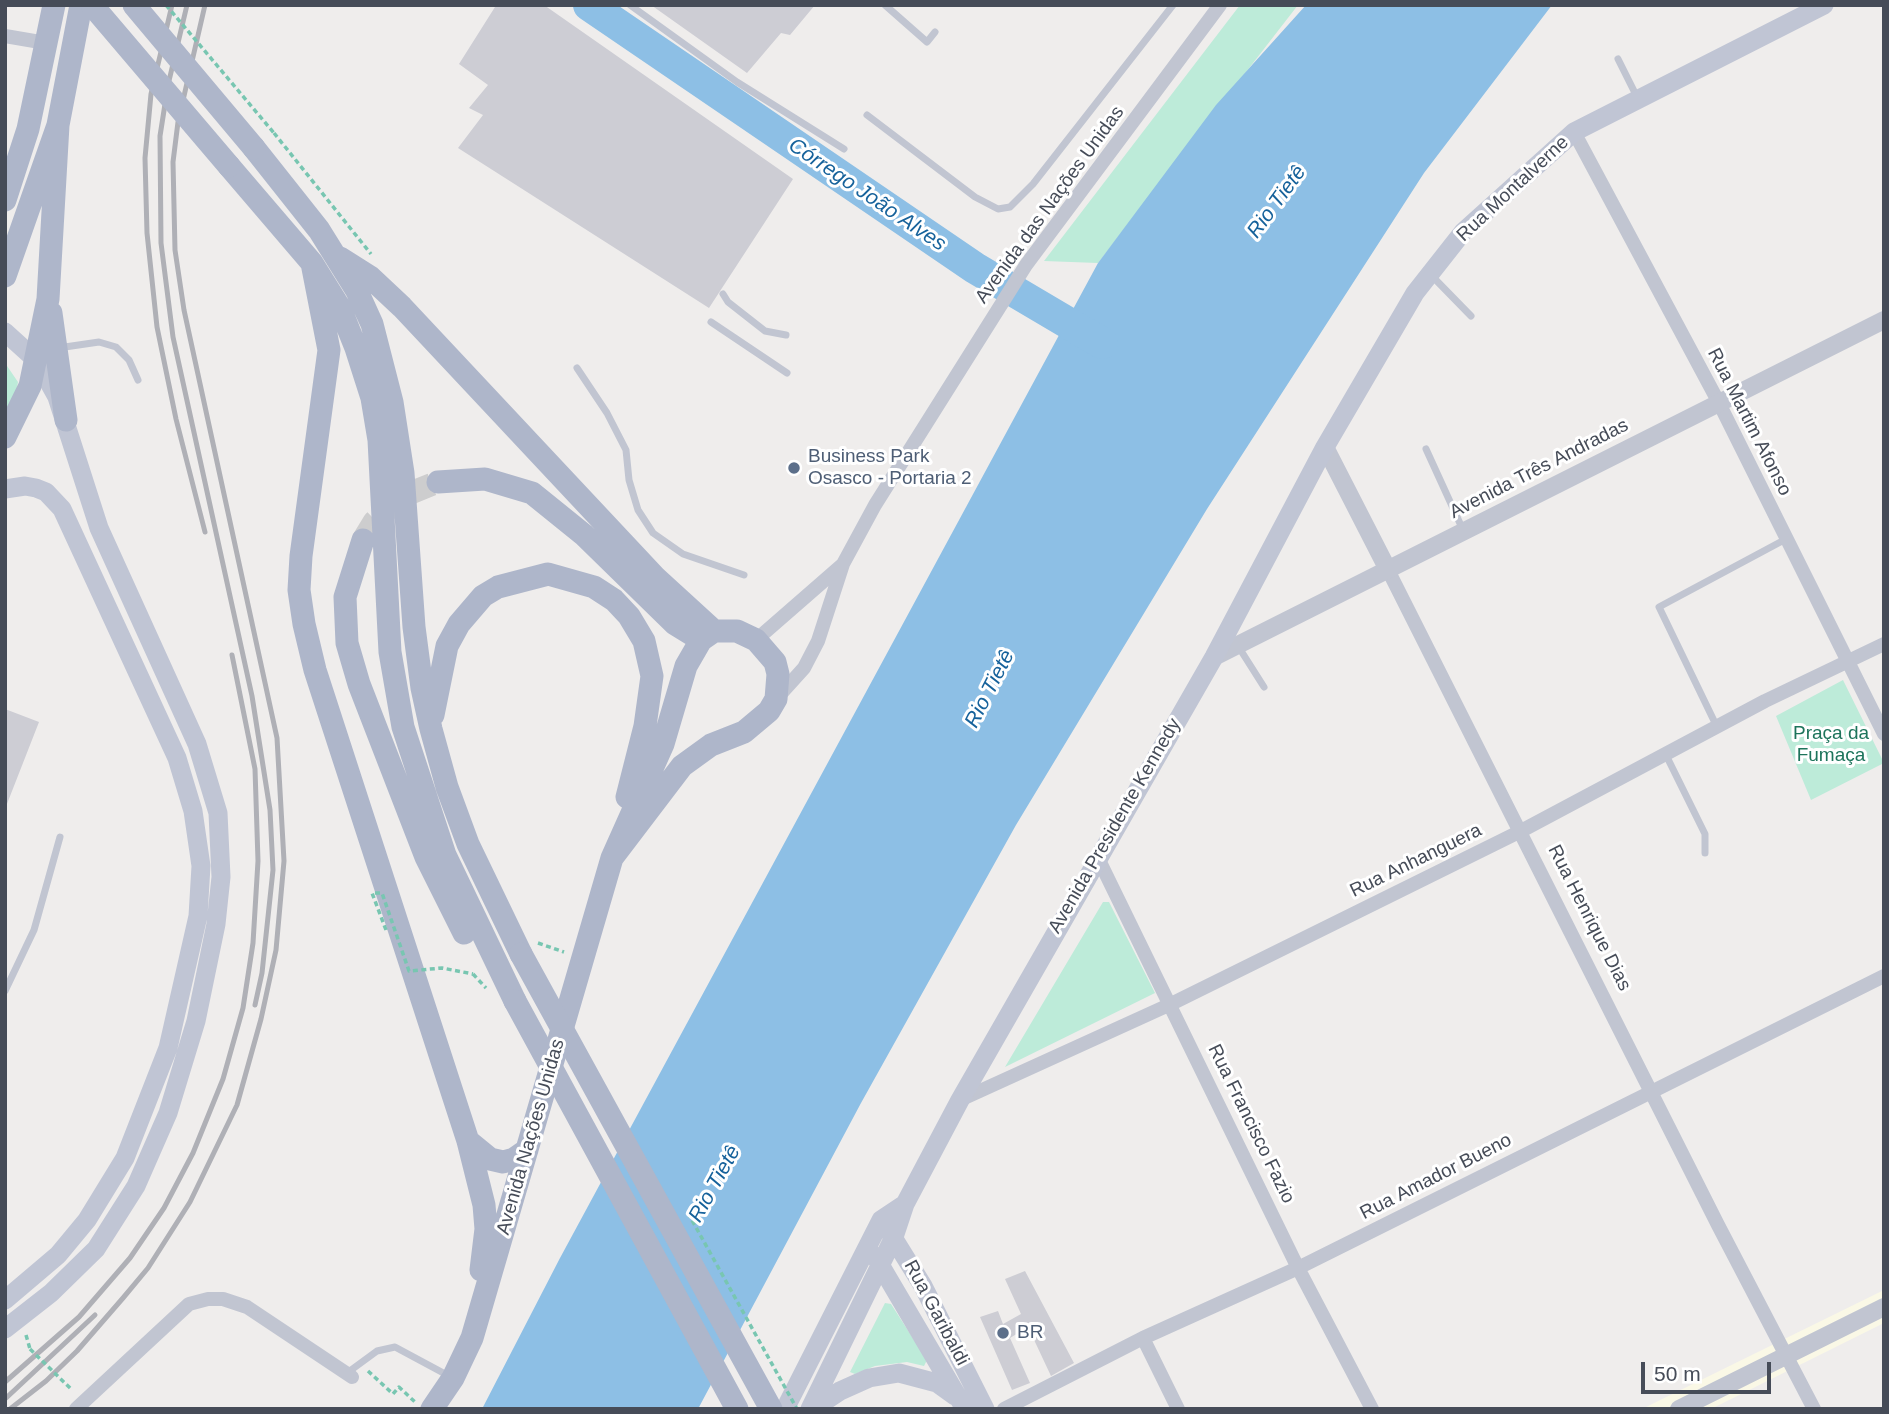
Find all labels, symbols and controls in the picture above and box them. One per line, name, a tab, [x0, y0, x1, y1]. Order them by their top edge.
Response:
street label: Avenida das Nações Unidas	[971, 102, 1129, 308]
street label: Rua Montalverne	[1452, 131, 1574, 247]
water label: Córrego João Alves	[784, 133, 950, 257]
water label: Rio Tietê	[1242, 161, 1312, 243]
street label: Rua Martim Afonso	[1702, 344, 1796, 500]
street label: Avenida Três Andradas	[1446, 414, 1632, 524]
place label: Business Park Osasco - Portaria 2	[808, 446, 972, 490]
marker: Business Park Osasco - Portaria 2	[786, 460, 802, 476]
water label: Rio Tietê	[960, 646, 1020, 732]
street label: Avenida Presidente Kennedy	[1044, 714, 1186, 938]
park label: Praça da Fumaça	[1793, 723, 1869, 767]
street label: Rua Anhanguera	[1346, 819, 1486, 903]
street label: Rua Henrique Dias	[1542, 841, 1636, 995]
street label: Avenida Nações Unidas	[492, 1037, 570, 1237]
street label: Rua Francisco Fazio	[1203, 1041, 1299, 1207]
street label: Rua Amador Bueno	[1356, 1129, 1516, 1225]
water label: Rio Tietê	[684, 1141, 746, 1227]
street label: Rua Garibaldi	[899, 1256, 973, 1370]
place label: BR	[1017, 1322, 1043, 1344]
marker: BR	[995, 1325, 1011, 1341]
scale bar	[1644, 1348, 1773, 1392]
text: 50 m	[1654, 1362, 1701, 1385]

